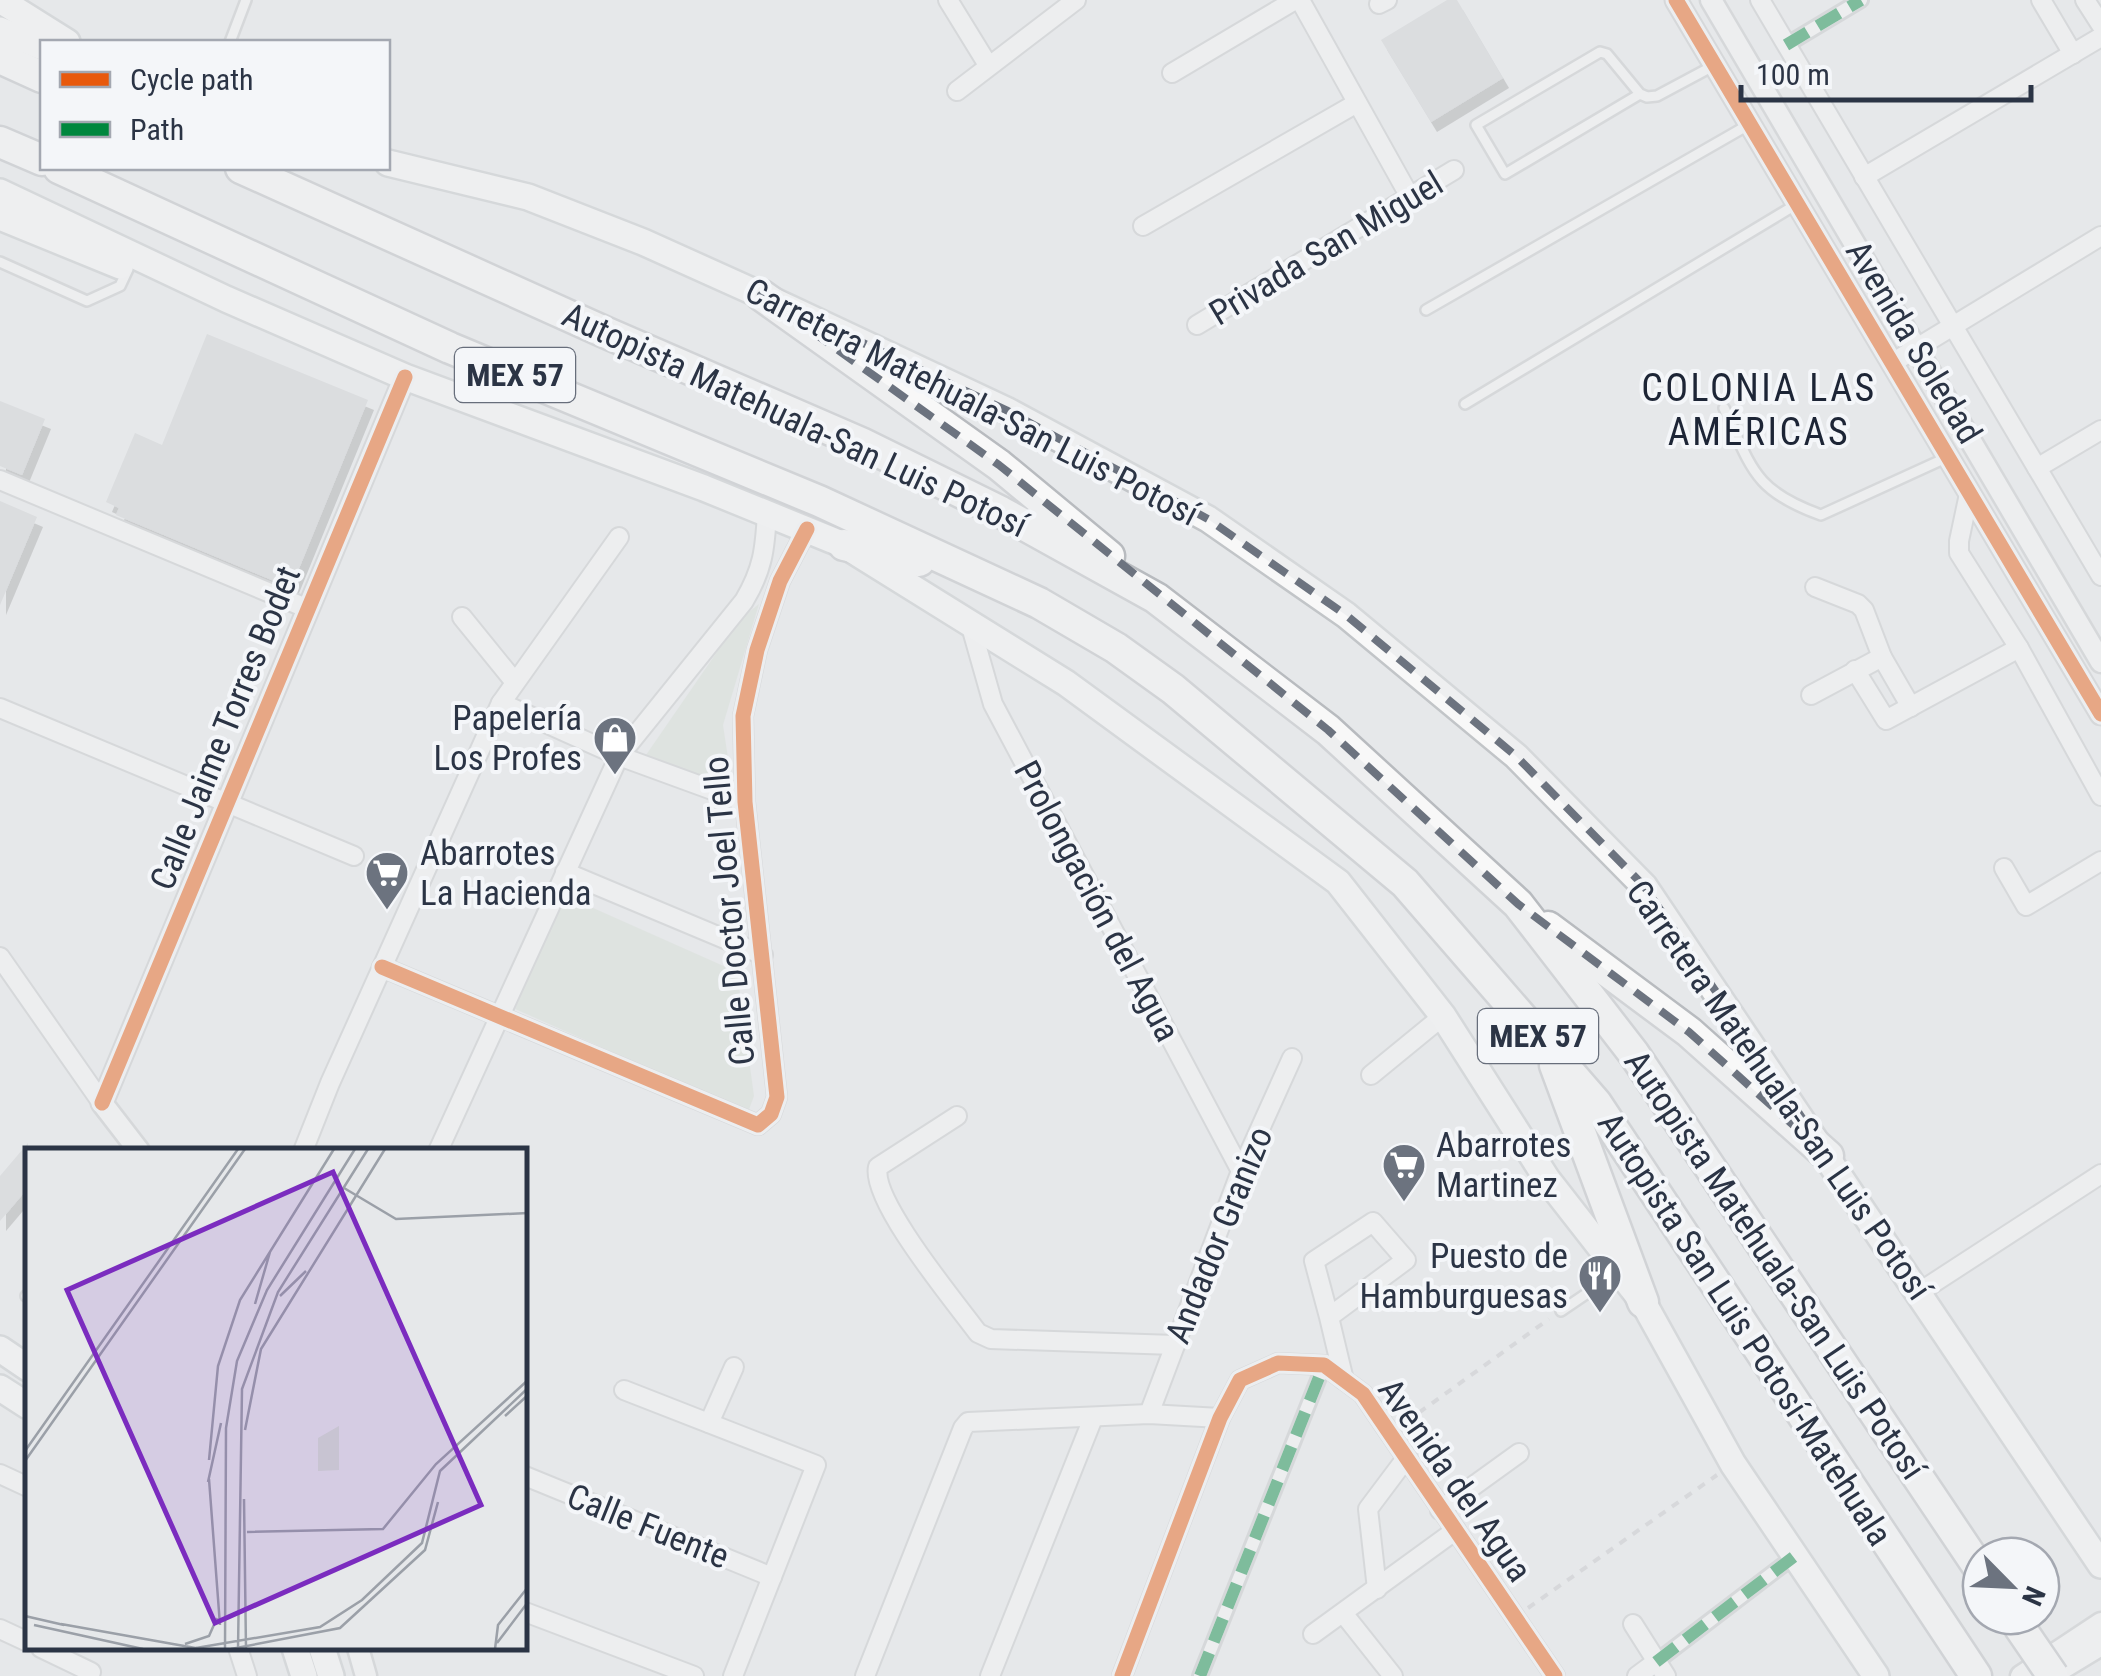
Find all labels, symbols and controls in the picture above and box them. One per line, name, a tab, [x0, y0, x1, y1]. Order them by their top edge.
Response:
legend	[40, 40, 390, 170]
scale bar	[1741, 40, 2031, 102]
text: 100 m	[1756, 57, 1830, 92]
text: Cycle path	[130, 62, 254, 97]
text: Path	[130, 112, 184, 147]
street label: Privada San Miguel	[1202, 163, 1450, 334]
street label: Avenida Soledad	[1837, 233, 1990, 451]
street label: Carretera Matehuala-San Luis Potosí	[738, 270, 1207, 536]
street label: Autopista Matehuala-San Luis Potosí	[556, 294, 1035, 547]
road number: MEX 57	[455, 348, 575, 402]
district label: COLONIA LAS AMÉRICAS	[1641, 366, 1877, 454]
street label: Calle Jaime Torres Bodet	[142, 560, 309, 896]
place label: Papelería Los Profes	[433, 698, 582, 779]
shop icon: Papelería Los Profes	[592, 715, 638, 776]
street label: Prolongación del Agua	[1005, 754, 1188, 1048]
street label: Calle Doctor Joel Tello	[696, 755, 763, 1067]
place label: Abarrotes La Hacienda	[420, 833, 592, 914]
supermarket icon: Abarrotes La Hacienda	[364, 850, 410, 911]
street label: Carretera Matehuala-San Luis Potosí	[1618, 873, 1941, 1309]
road number: MEX 57	[1478, 1009, 1598, 1063]
street label: Autopista Matehuala-San Luis Potosí	[1615, 1043, 1935, 1489]
street label: Autopista San Luis Potosí-Matehuala	[1589, 1105, 1900, 1554]
street label: Andador Granizo	[1157, 1121, 1282, 1349]
place label: Abarrotes Martinez	[1436, 1125, 1572, 1206]
supermarket icon: Abarrotes Martinez	[1381, 1142, 1427, 1203]
inset map	[25, 1148, 528, 1651]
place label: Puesto de Hamburguesas	[1359, 1236, 1568, 1317]
restaurant icon: Puesto de Hamburguesas	[1577, 1253, 1623, 1314]
street label: Avenida del Agua	[1369, 1371, 1540, 1590]
street label: Calle Fuente	[561, 1476, 735, 1577]
north arrow	[1961, 1536, 2061, 1636]
text: N	[2015, 1581, 2052, 1611]

